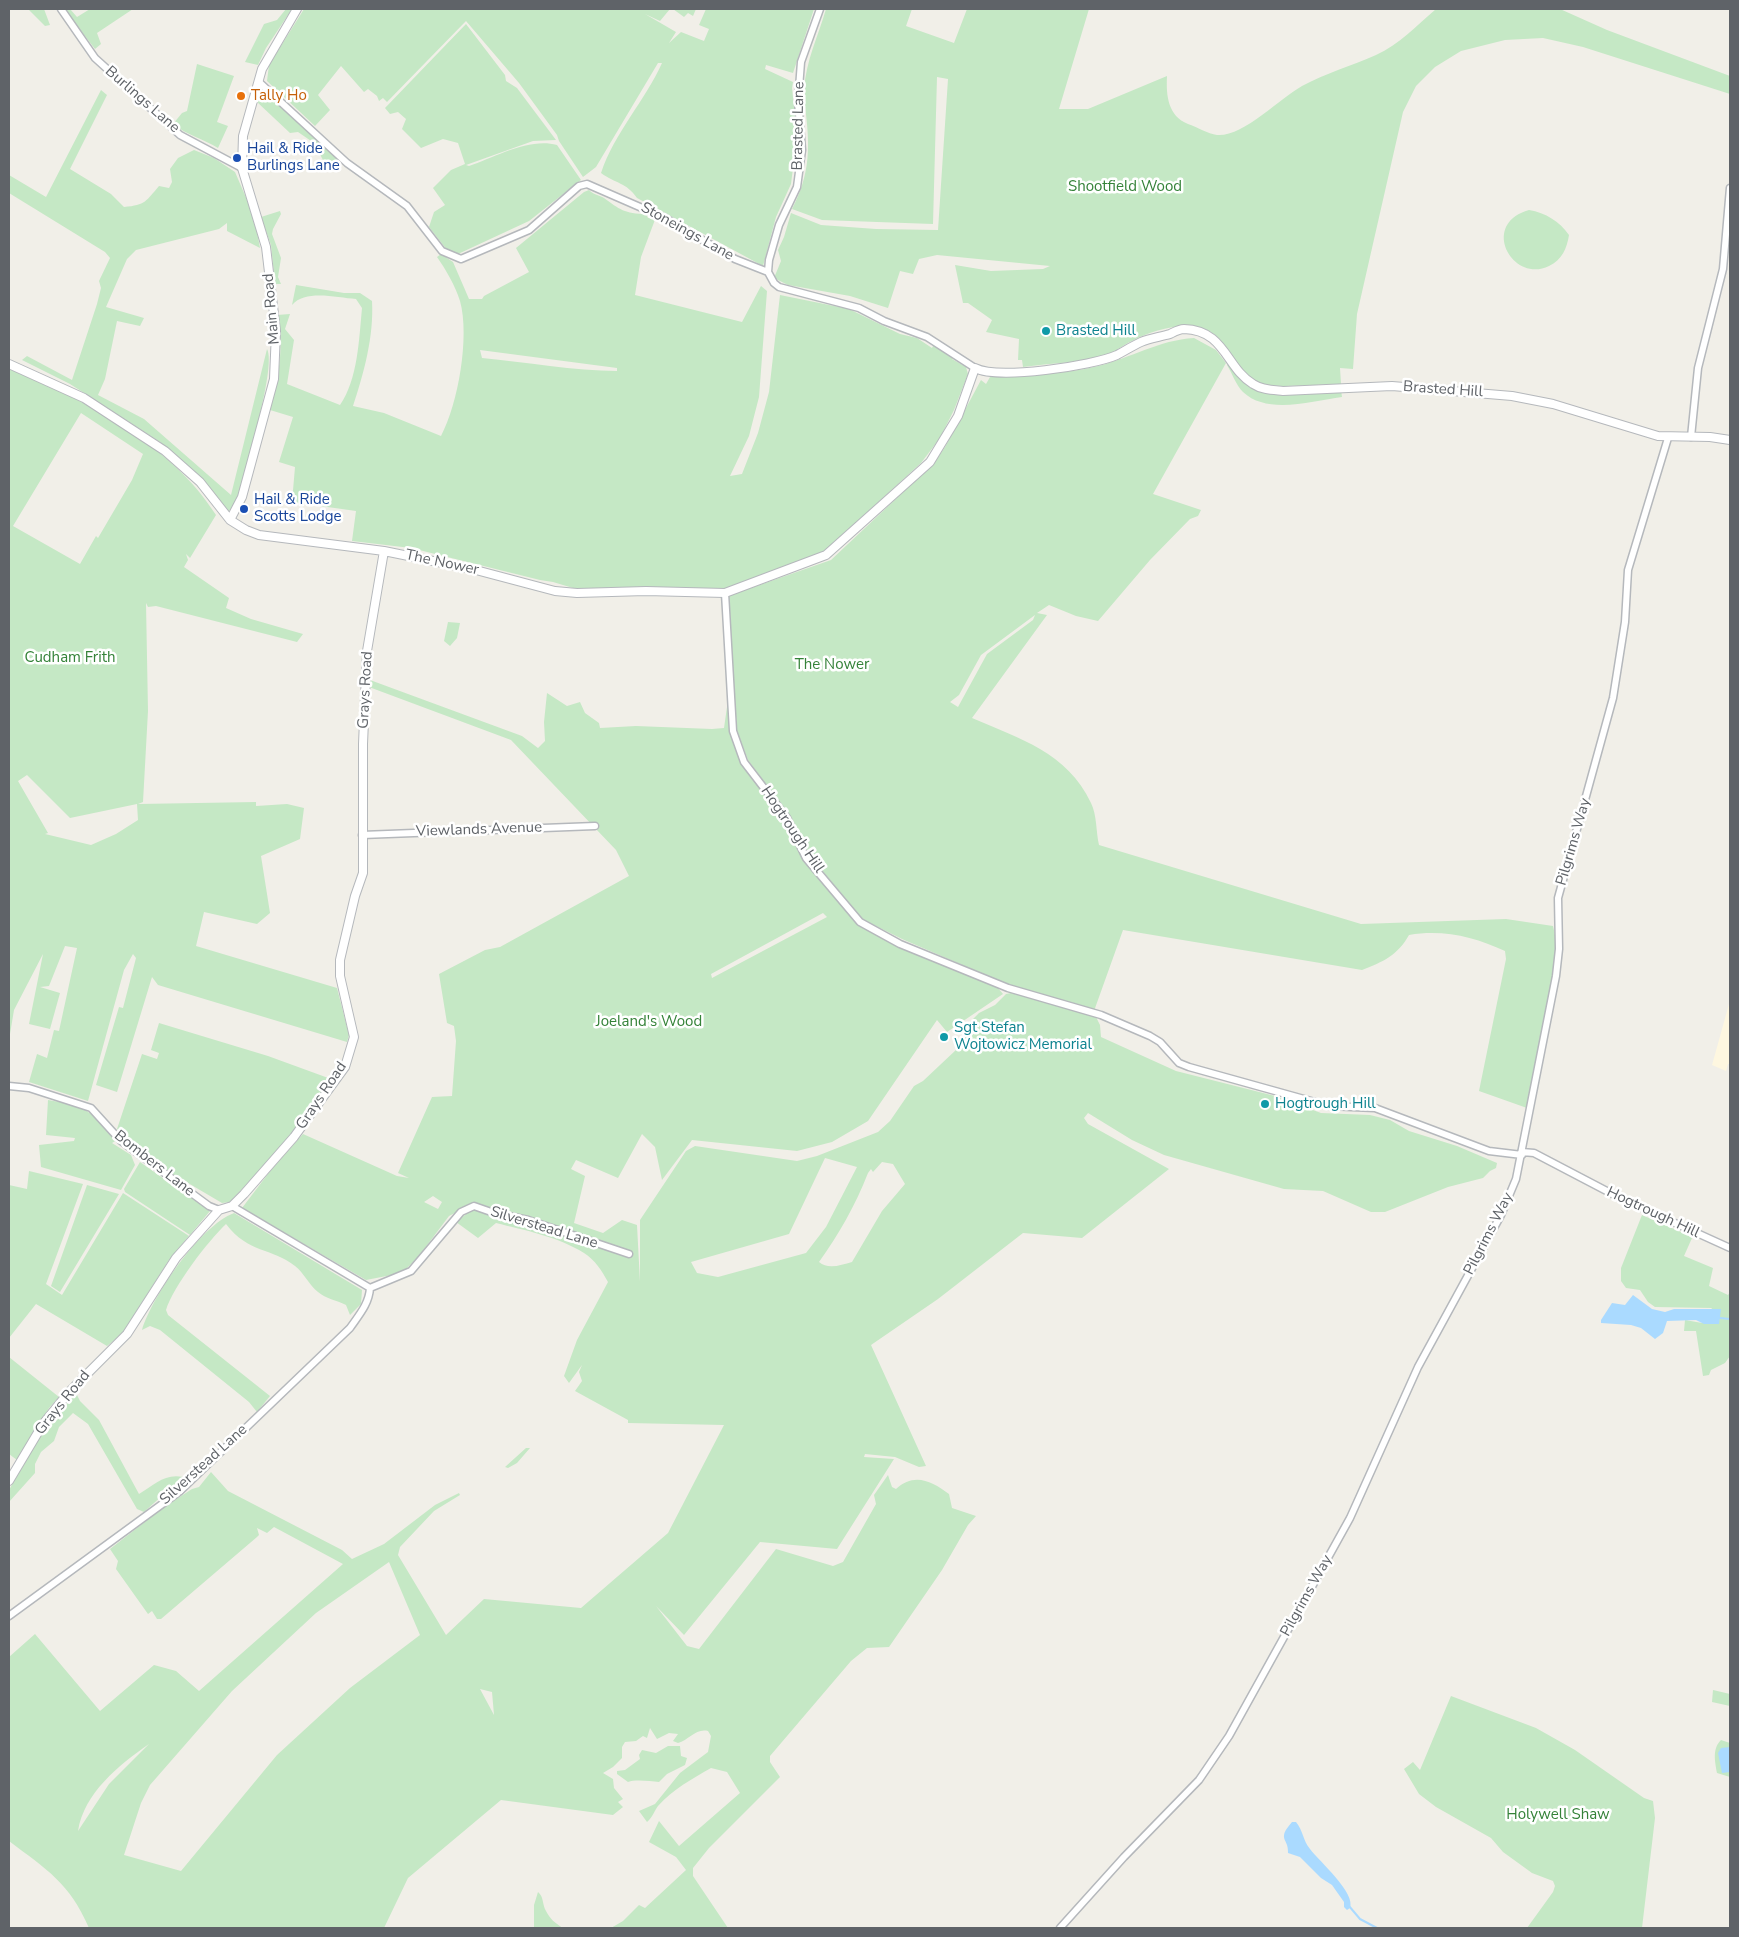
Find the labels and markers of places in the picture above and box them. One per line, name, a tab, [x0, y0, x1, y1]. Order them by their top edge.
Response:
place label: Tally Ho	[251, 87, 307, 105]
marker: Tally Ho	[235, 90, 247, 102]
place label: Hail & Ride Burlings Lane	[247, 140, 340, 175]
marker: Hail & Ride Burlings Lane	[231, 152, 243, 164]
place label: Brasted Hill	[1056, 322, 1136, 340]
marker: Brasted Hill	[1040, 325, 1052, 337]
place label: Hail & Ride Scotts Lodge	[254, 491, 342, 526]
marker: Hail & Ride Scotts Lodge	[238, 503, 250, 515]
place label: Sgt Stefan Wojtowicz Memorial	[954, 1019, 1092, 1054]
marker: Sgt Stefan Wojtowicz Memorial	[938, 1031, 950, 1043]
place label: Hogtrough Hill	[1275, 1095, 1376, 1113]
marker: Hogtrough Hill	[1259, 1098, 1271, 1110]

